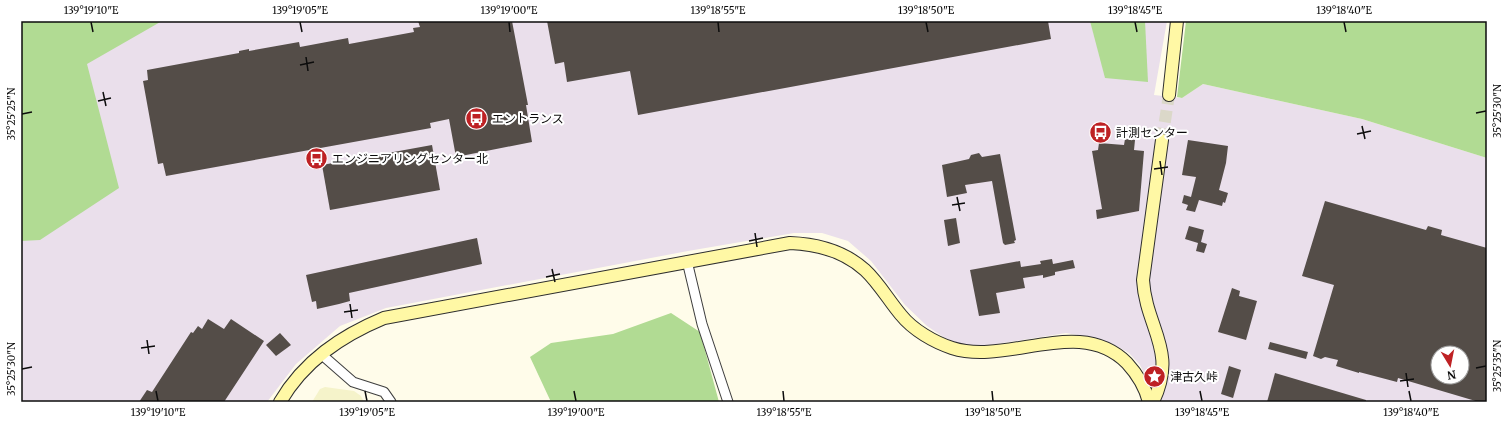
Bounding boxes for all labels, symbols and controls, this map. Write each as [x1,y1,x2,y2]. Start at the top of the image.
text: 139°19'10"E [64,4,119,17]
text: 139°19'05"E [272,4,328,17]
text: 139°19'00"E [481,4,538,17]
text: 139°18'55"E [691,4,746,17]
text: 139°18'50"E [898,4,955,17]
text: 139°18'45"E [1108,4,1163,17]
text: 139°18'40"E [1316,4,1372,17]
text: 35°25'30"N [1491,84,1504,138]
text: 35°25'25"N [5,87,18,140]
bus stop icon: エントランス [464,106,490,132]
place label: エントランス [492,111,564,126]
bus stop icon: 計測センター [1088,120,1114,146]
place label: 計測センター [1116,125,1188,140]
bus stop icon: エンジニアリングセンター北 [304,146,330,172]
place label: エンジニアリングセンター北 [332,151,488,166]
text: 35°25'35"N [1491,339,1504,392]
text: 35°25'30"N [5,342,18,396]
north arrow [1430,345,1470,385]
place icon: 津古久峠 [1141,364,1167,390]
text: N [1446,367,1457,383]
place label: 津古久峠 [1170,369,1218,384]
text: 139°19'10"E [131,406,186,419]
text: 139°19'05"E [339,406,395,419]
text: 139°19'00"E [548,406,605,419]
text: 139°18'55"E [757,406,812,419]
text: 139°18'50"E [965,406,1022,419]
text: 139°18'45"E [1175,406,1230,419]
text: 139°18'40"E [1383,406,1439,419]

